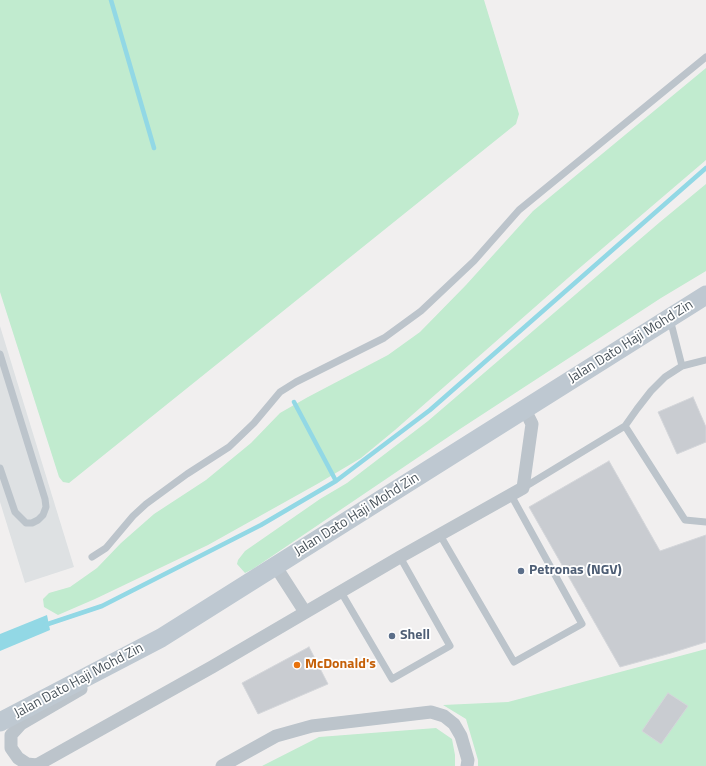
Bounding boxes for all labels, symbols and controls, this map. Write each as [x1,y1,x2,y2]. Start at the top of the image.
street label: Jalan Dato Haji Mohd Zin [565,297,697,387]
street label: Jalan Dato Haji Mohd Zin [291,470,423,560]
place label: Petronas (NGV) [529,563,622,579]
marker: Petronas (NGV) [516,566,526,576]
place label: Shell [400,628,430,644]
marker: Shell [387,631,397,641]
street label: Jalan Dato Haji Mohd Zin [11,640,147,722]
place label: McDonald's [305,657,376,673]
marker: McDonald's [292,660,302,670]

